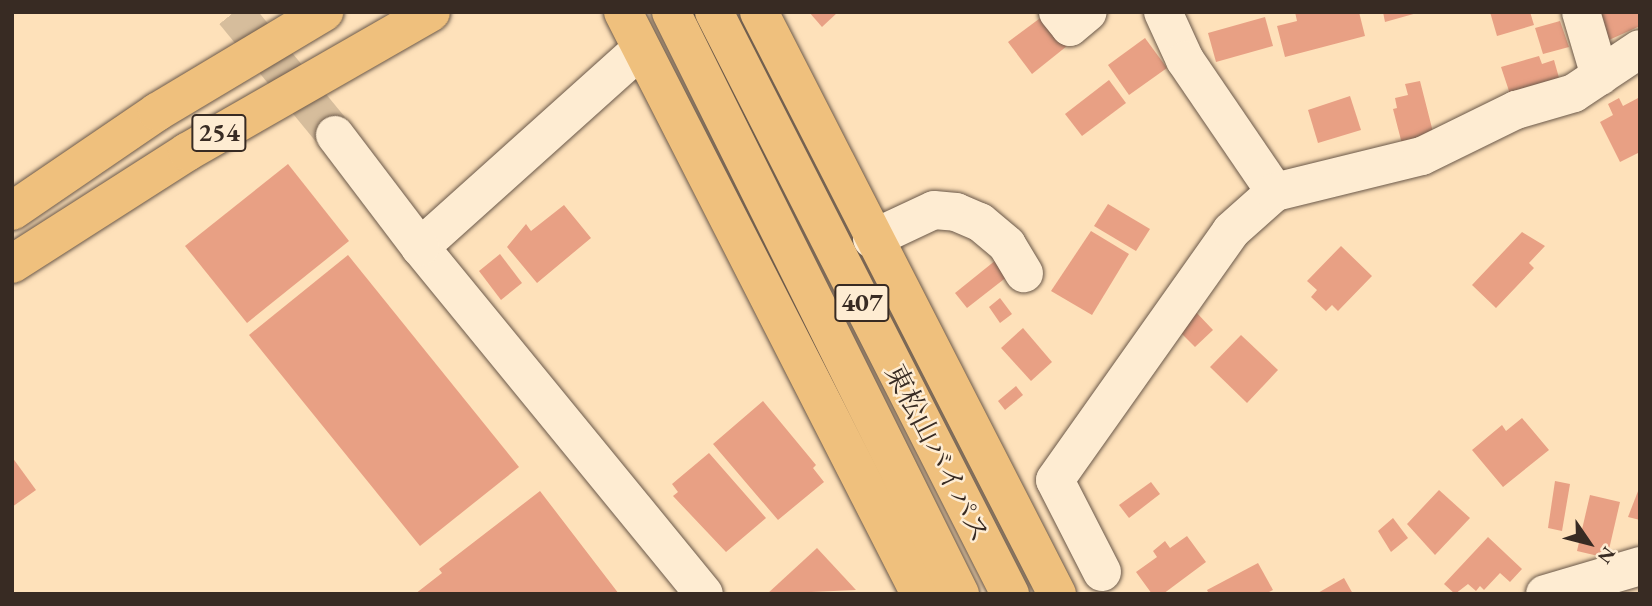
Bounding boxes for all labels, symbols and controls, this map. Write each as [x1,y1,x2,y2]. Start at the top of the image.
road number: 254 [191,110,247,156]
road number: 407 [834,280,890,326]
street label: 東松山バイパス [879,358,997,548]
north arrow [1554,508,1624,578]
text: N [1592,542,1621,569]

